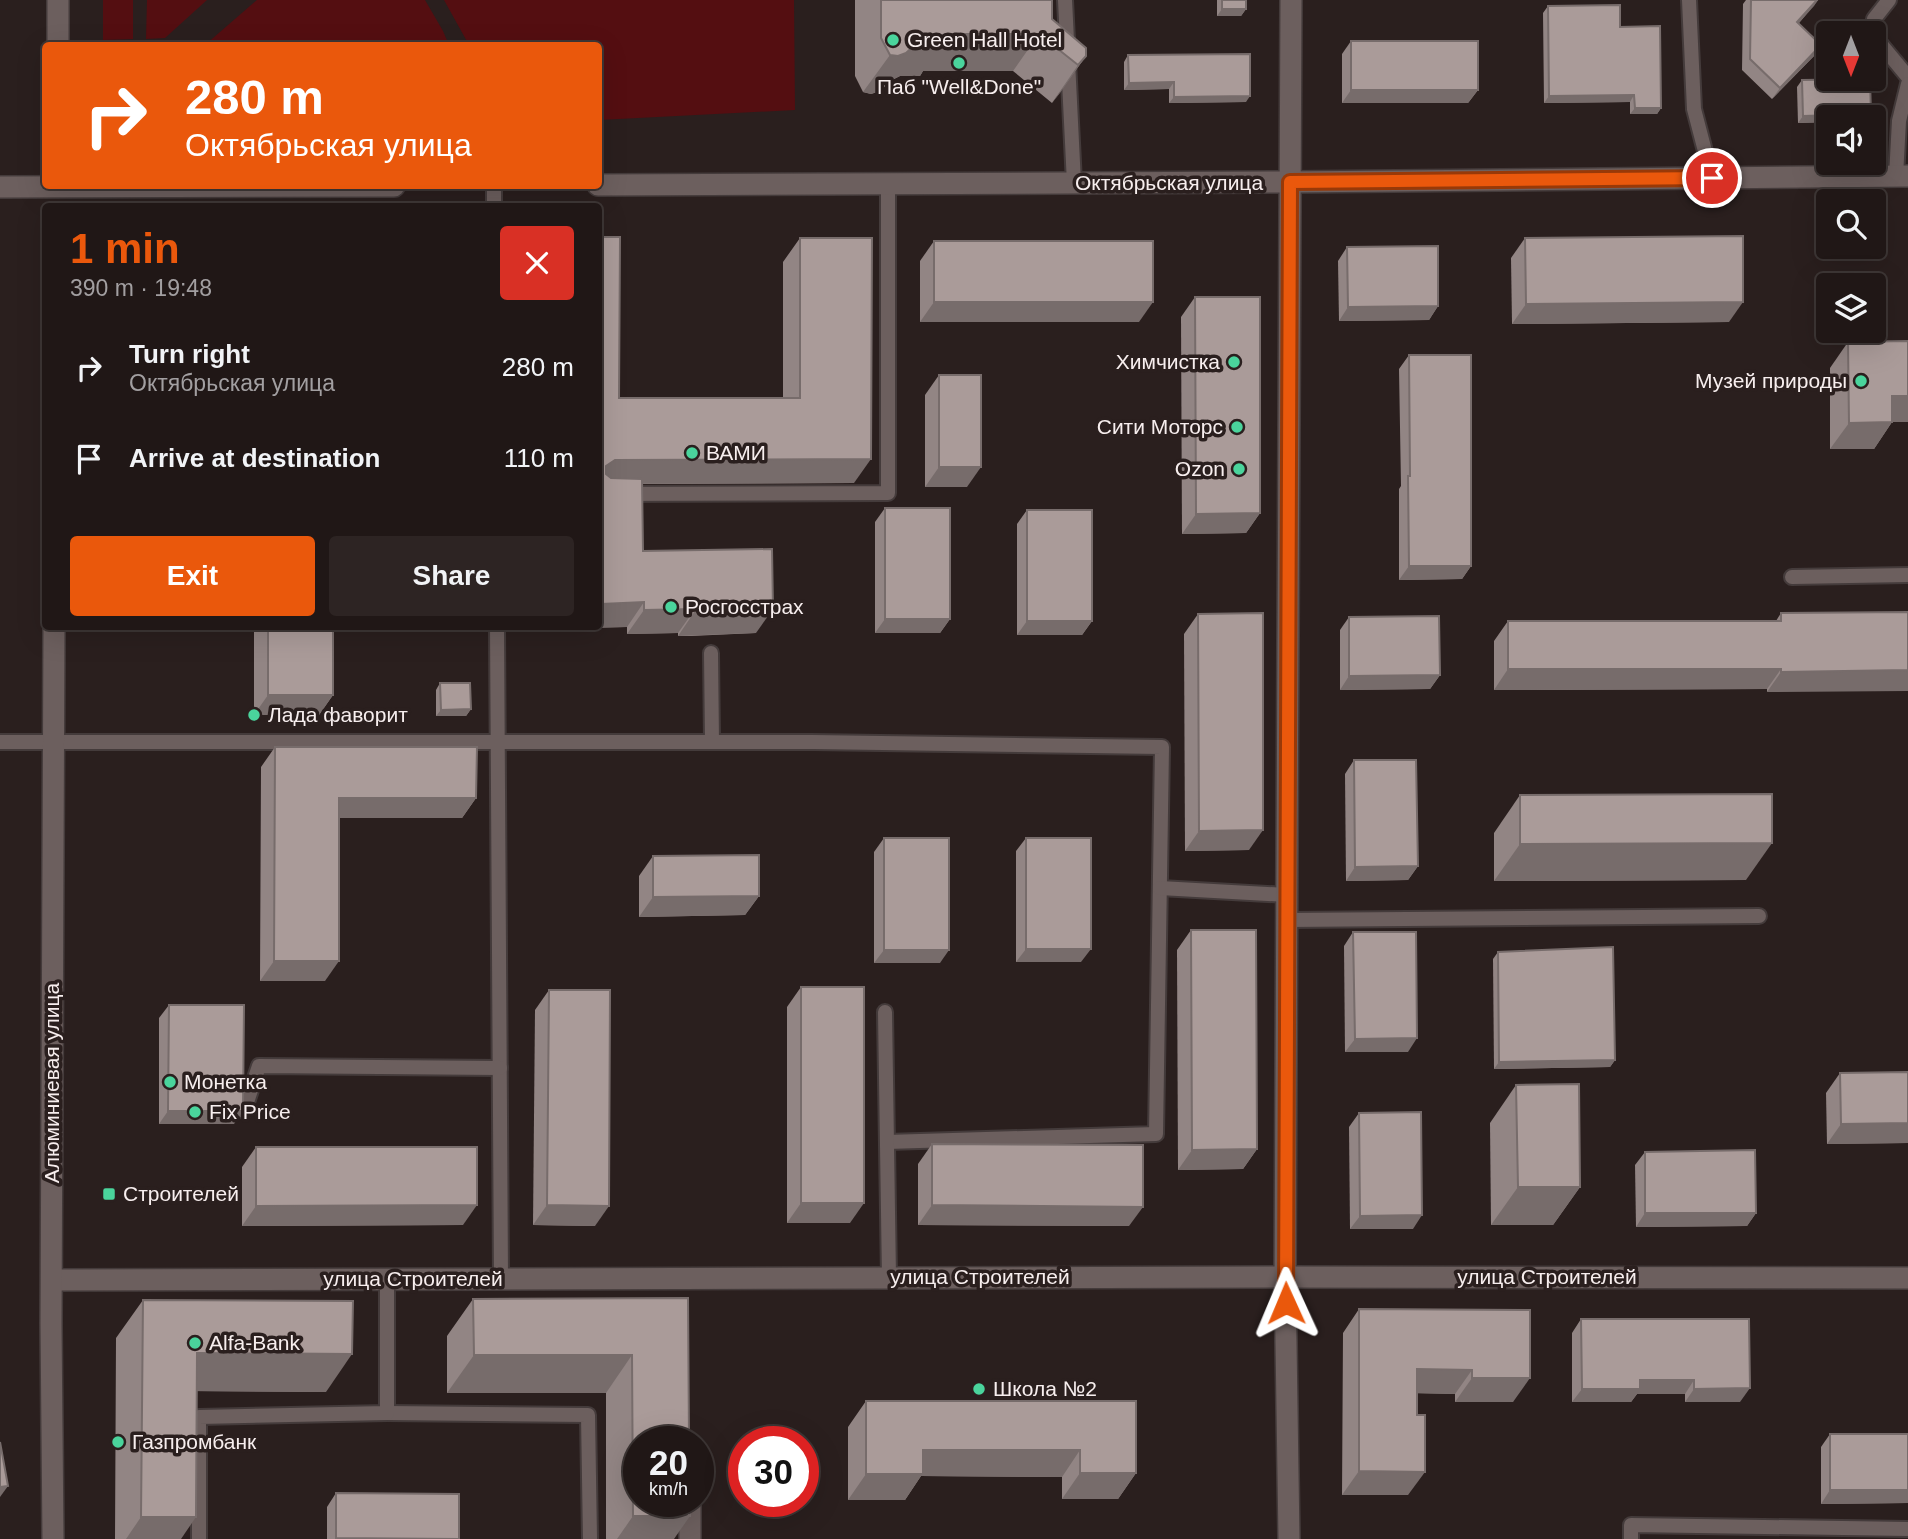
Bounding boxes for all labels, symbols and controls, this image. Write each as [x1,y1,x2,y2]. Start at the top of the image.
north arrow [1816,21,1886,91]
map controls [1816,21,1886,343]
place label: Green Hall Hotel [907,28,1062,51]
marker: Green Hall Hotel [885,32,901,48]
marker: Паб "Well&Done" [951,55,967,71]
icon: right [70,70,161,161]
text: 280 m [185,70,324,124]
place label: Паб "Well&Done" [877,75,1041,98]
button: sound [1816,105,1886,175]
text: Октябрьская улица [185,127,472,163]
pin [1682,148,1742,208]
icon: arrive [1693,159,1731,197]
street label: Октябрьская улица [1075,171,1263,194]
button: search [1816,189,1886,259]
text: 1 min [70,225,180,272]
button: close [500,226,574,300]
button: layers [1816,273,1886,343]
text: 390 m · 19:48 [70,275,212,301]
text: Turn right [129,339,250,369]
icon: right [70,349,108,387]
place label: Химчистка [1116,350,1220,373]
text: 280 m [502,352,574,382]
marker: Химчистка [1226,354,1242,370]
place label: Музей природы [1695,369,1847,392]
text: Октябрьская улица [129,370,335,396]
marker: Музей природы [1853,373,1869,389]
place label: Сити Моторс [1097,415,1223,438]
marker: Сити Моторс [1229,419,1245,435]
icon: arrive [70,440,108,478]
place label: ВАМИ [706,441,766,464]
text: Arrive at destination [129,443,380,473]
text: 110 m [504,443,574,473]
marker: ВАМИ [684,445,700,461]
place label: Ozon [1175,457,1225,480]
marker: Ozon [1231,461,1247,477]
button: Exit [70,536,315,616]
button: Share [329,536,574,616]
place label: Росгосстрах [685,595,804,618]
marker: Росгосстрах [663,599,679,615]
place label: Лада фаворит [268,703,408,726]
marker: Лада фаворит [246,707,262,723]
street label: Алюминиевая улица [40,982,63,1183]
place label: Монетка [184,1070,267,1093]
marker: Монетка [162,1074,178,1090]
place label: Fix Price [209,1100,291,1123]
marker: Fix Price [187,1104,203,1120]
place label: Строителей [123,1182,239,1205]
marker: Строителей [101,1186,117,1202]
street label: улица Строителей [890,1265,1070,1288]
street label: улица Строителей [1457,1265,1637,1288]
position arrow [1249,1266,1323,1340]
street label: улица Строителей [323,1267,503,1290]
place label: Alfa-Bank [209,1331,301,1354]
marker: Alfa-Bank [187,1335,203,1351]
place label: Школа №2 [993,1377,1097,1400]
marker: Школа №2 [971,1381,987,1397]
speed limit sign: 30 [728,1426,819,1517]
place label: Газпромбанк [132,1430,257,1453]
marker: Газпромбанк [110,1434,126,1450]
text: 20 [649,1443,688,1482]
text: km/h [649,1479,688,1499]

